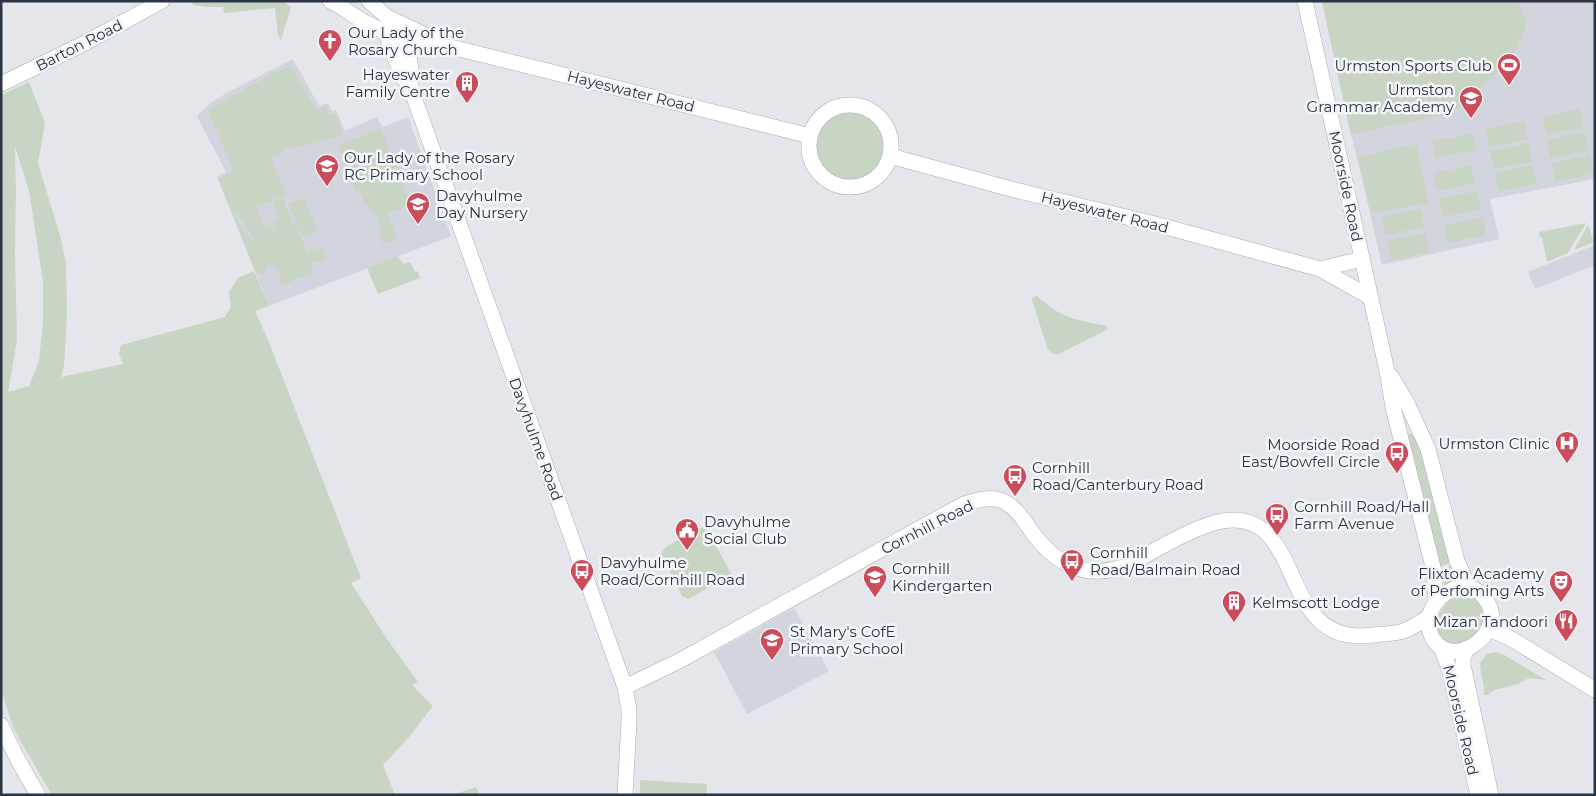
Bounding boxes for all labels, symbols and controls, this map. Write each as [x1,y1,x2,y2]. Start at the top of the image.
street label: Barton Road [32,15,126,75]
place label: Our Lady of the Rosary Church [348,23,464,59]
church icon: Our Lady of the Rosary Church [317,28,343,62]
sports icon: Urmston Sports Club [1496,52,1522,86]
place label: Urmston Sports Club [1334,56,1492,75]
place label: Hayeswater Family Centre [346,65,450,101]
street label: Hayeswater Road [565,66,697,116]
building icon: Hayeswater Family Centre [454,70,480,104]
place label: Urmston Grammar Academy [1307,80,1455,116]
school or university icon: Urmston Grammar Academy [1458,85,1484,119]
street label: Moorside Road [1325,129,1367,243]
place label: Our Lady of the Rosary RC Primary School [344,148,515,184]
school or university icon: Our Lady of the Rosary RC Primary School [314,153,340,187]
place label: Davyhulme Day Nursery [436,186,529,222]
street label: Hayeswater Road [1039,187,1171,237]
school or university icon: Davyhulme Day Nursery [405,191,431,225]
street label: Davyhulme Road [505,375,567,503]
hospital icon: Urmston Clinic [1554,430,1580,464]
place label: Urmston Clinic [1438,434,1550,453]
place label: Moorside Road East/Bowfell Circle [1241,435,1380,471]
bus stop icon: Moorside Road East/Bowfell Circle [1384,440,1410,474]
place label: Cornhill Road/Canterbury Road [1032,458,1204,494]
bus stop icon: Cornhill Road/Canterbury Road [1002,463,1028,497]
street label: Cornhill Road [878,496,976,558]
place label: Cornhill Road/Hall Farm Avenue [1294,497,1429,533]
bus stop icon: Cornhill Road/Hall Farm Avenue [1264,502,1290,536]
place label: Davyhulme Social Club [704,512,791,548]
public building icon: Davyhulme Social Club [674,517,700,551]
place label: Cornhill Road/Balmain Road [1090,543,1241,579]
bus stop icon: Cornhill Road/Balmain Road [1059,548,1085,582]
place label: Davyhulme Road/Cornhill Road [600,553,745,589]
bus stop icon: Davyhulme Road/Cornhill Road [569,558,595,592]
place label: Cornhill Kindergarten [892,559,992,595]
school or university icon: Cornhill Kindergarten [862,564,888,598]
place label: Flixton Academy of Perfoming Arts [1411,564,1545,600]
theatre icon: Flixton Academy of Perfoming Arts [1548,569,1574,603]
building icon: Kelmscott Lodge [1221,589,1247,623]
place label: Kelmscott Lodge [1252,593,1380,612]
restaurant icon: Mizan Tandoori [1553,608,1579,642]
place label: Mizan Tandoori [1433,612,1548,631]
place label: St Mary's CofE Primary School [790,622,904,658]
school or university icon: St Mary's CofE Primary School [759,627,785,661]
street label: Moorside Road [1439,663,1483,777]

